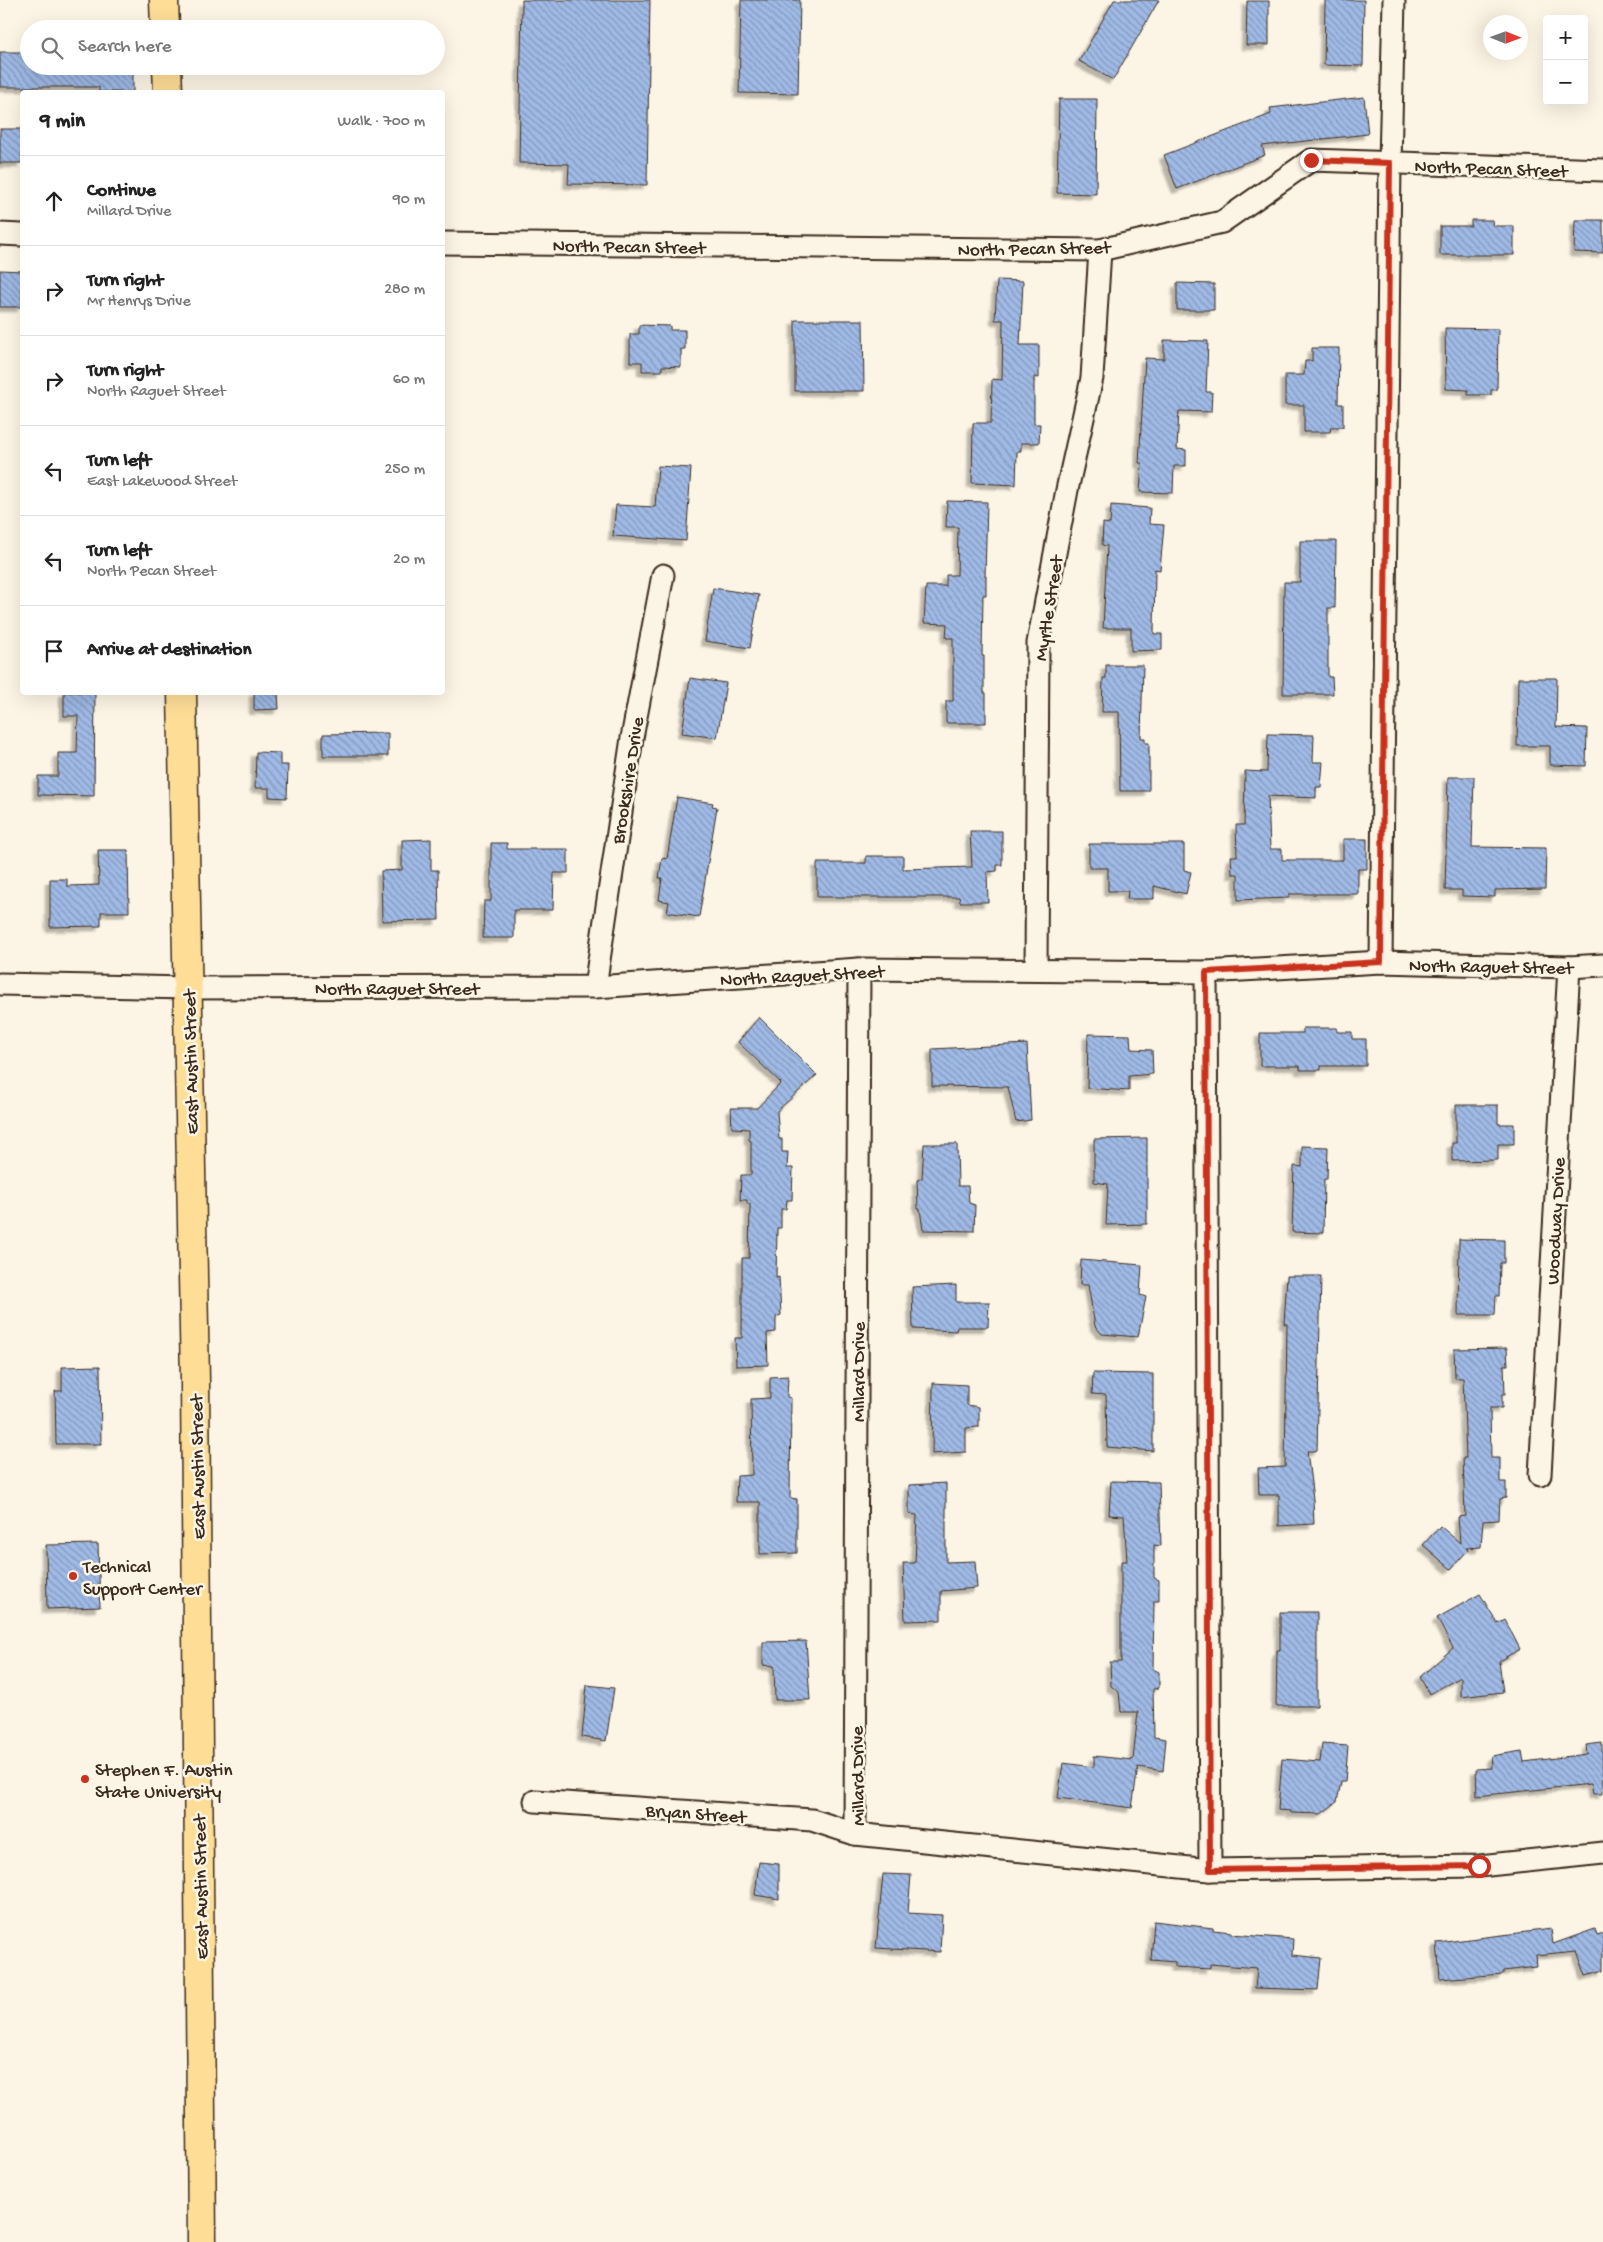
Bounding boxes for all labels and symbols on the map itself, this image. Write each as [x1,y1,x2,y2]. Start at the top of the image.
north arrow [1483,15,1528,60]
route end [1300,149,1323,172]
street label: North Pecan Street [1414,156,1570,185]
street label: North Pecan Street [552,236,708,261]
street label: North Pecan Street [957,238,1113,263]
street label: Myrtle Street [1031,552,1070,663]
street label: Brookshire Drive [608,715,651,847]
street label: North Raguet Street [1409,956,1576,981]
street label: North Raguet Street [719,962,887,993]
street label: North Raguet Street [315,979,481,1002]
street label: East Austin Street [180,987,205,1135]
street label: Woodway Drive [1543,1157,1572,1285]
street label: Millard Drive [849,1322,872,1422]
street label: East Austin Street [187,1392,212,1540]
place label: Technical Support Center [82,1557,204,1602]
marker: Technical Support Center [67,1570,79,1582]
street label: Millard Drive [847,1726,872,1826]
place label: Stephen F. Austin State University [95,1760,232,1805]
marker: Stephen F. Austin State University [79,1773,91,1785]
street label: Bryan Street [644,1800,749,1831]
street label: East Austin Street [190,1812,215,1960]
route start [1468,1855,1491,1878]

